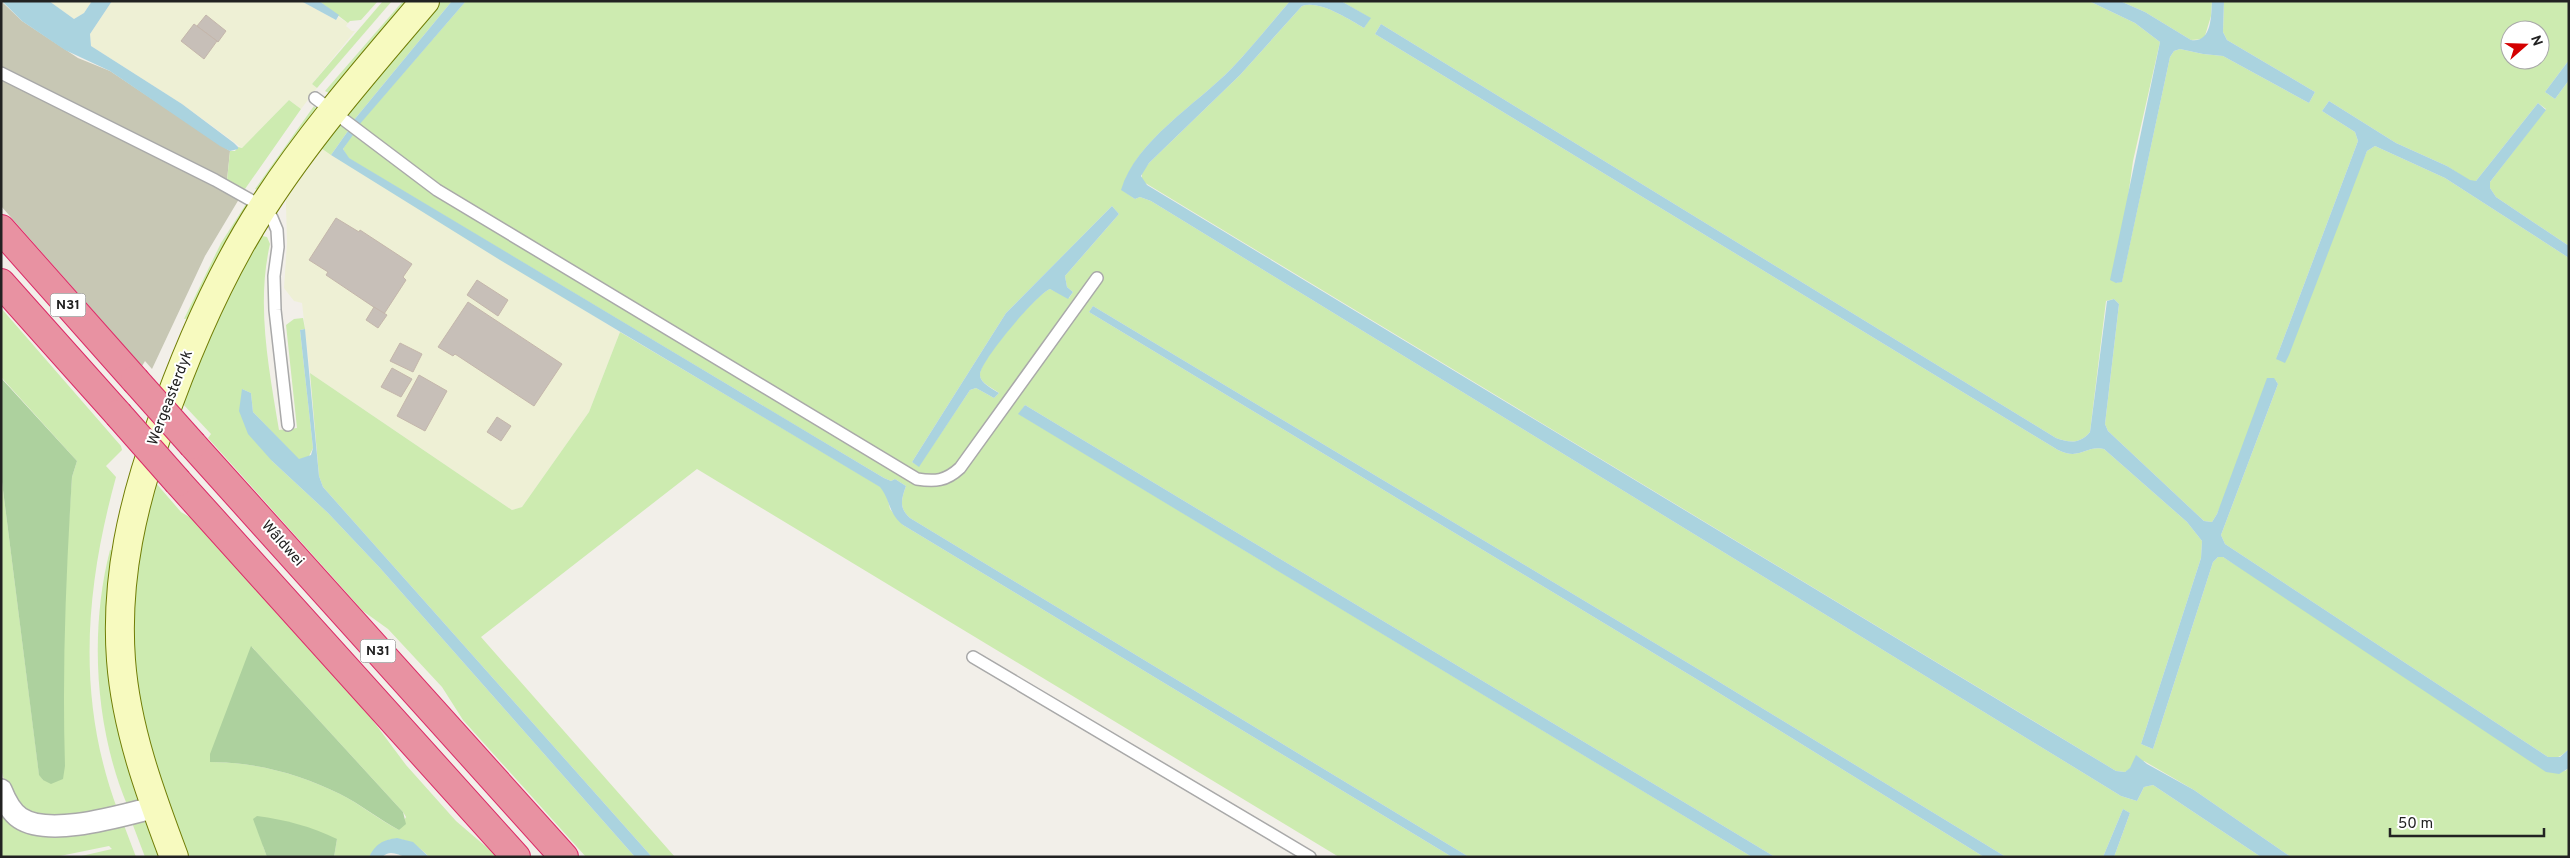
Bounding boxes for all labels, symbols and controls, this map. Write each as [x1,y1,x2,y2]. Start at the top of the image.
north arrow [2500,20,2550,70]
text: N [2526,33,2546,49]
road number: N31 [50,294,86,316]
street label: Wergeasterdyk [144,348,198,448]
street label: Wâldwei [257,517,307,571]
road number: N31 [360,640,396,662]
scale bar [2390,806,2544,838]
text: 50 m [2398,815,2433,834]

